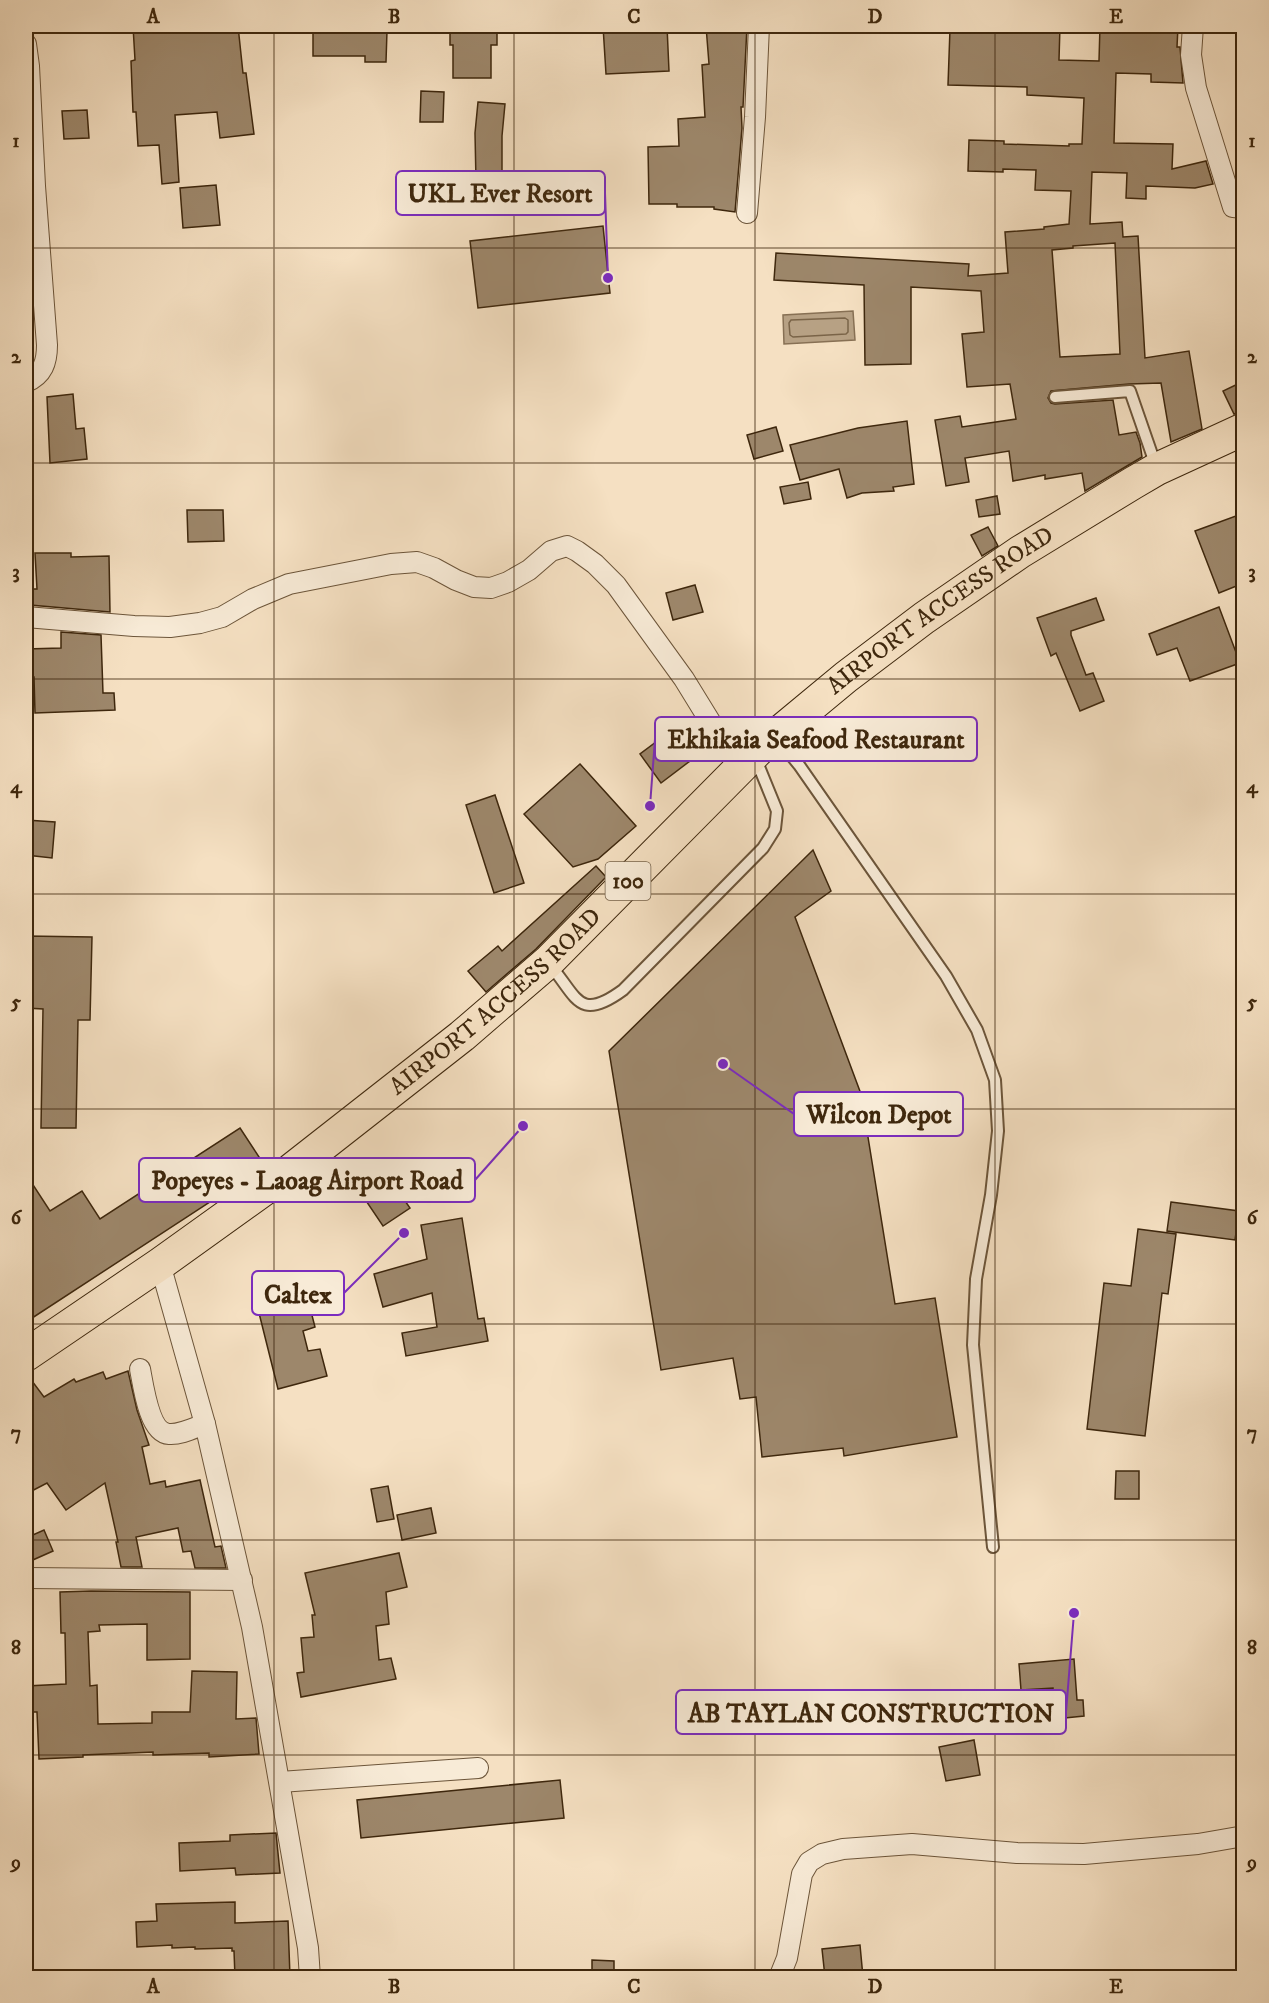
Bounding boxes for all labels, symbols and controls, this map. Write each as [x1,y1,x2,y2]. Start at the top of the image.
text: A [146,5,161,30]
text: B [388,5,400,30]
text: C [627,5,641,30]
text: D [868,5,883,30]
text: E [1109,5,1123,30]
text: 1 [12,129,20,154]
text: 1 [1248,129,1256,154]
callout: UKL Ever Resort [396,171,605,215]
text: UKL Ever Resort [407,178,593,211]
text: 2 [11,345,22,370]
text: 2 [1247,345,1258,370]
street label: AIRPORT ACCESS ROAD [821,520,1059,702]
text: 3 [12,560,20,585]
text: 3 [1248,560,1256,585]
callout: Ekhikaia Seafood Restaurant [655,717,977,761]
text: Ekhikaia Seafood Restaurant [667,724,965,757]
text: 4 [10,775,23,800]
text: 4 [1246,775,1259,800]
road number: 100 [606,862,650,900]
street label: AIRPORT ACCESS ROAD [383,902,608,1102]
text: 5 [10,990,21,1015]
text: 5 [1246,990,1257,1015]
callout: Wilcon Depot [794,1092,963,1136]
text: Wilcon Depot [805,1099,952,1132]
callout: Popeyes - Laoag Airport Road [139,1158,475,1202]
text: Popeyes - Laoag Airport Road [151,1165,464,1198]
text: 6 [11,1206,23,1231]
text: 6 [1247,1206,1259,1231]
callout: Caltex [252,1271,344,1315]
text: Caltex [264,1279,332,1312]
text: 7 [11,1421,21,1446]
text: 7 [1247,1421,1257,1446]
text: 8 [11,1636,21,1661]
text: 8 [1247,1636,1257,1661]
callout: AB TAYLAN CONSTRUCTION [676,1690,1066,1734]
text: AB TAYLAN CONSTRUCTION [687,1698,1054,1731]
text: 9 [9,1851,21,1876]
text: 9 [1245,1851,1257,1876]
text: A [146,1975,161,2000]
text: B [388,1975,400,2000]
text: C [627,1975,641,2000]
text: D [868,1975,883,2000]
text: E [1109,1975,1123,2000]

